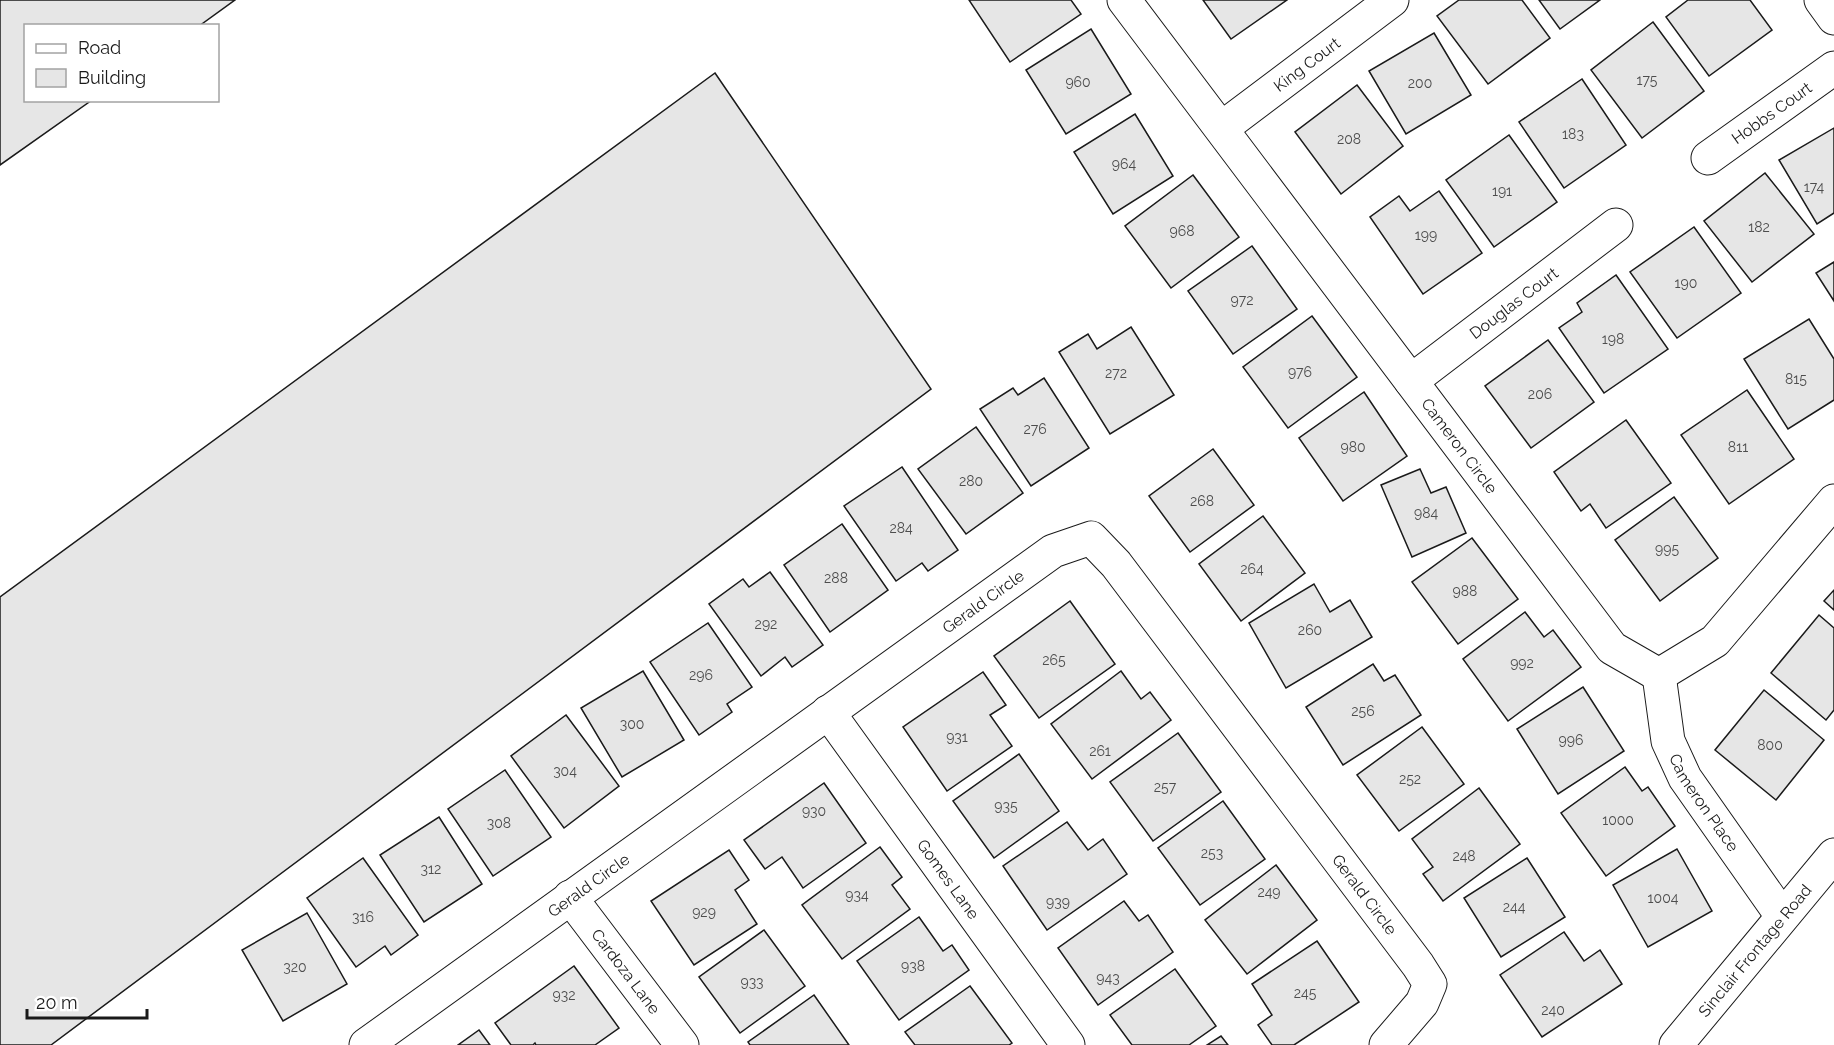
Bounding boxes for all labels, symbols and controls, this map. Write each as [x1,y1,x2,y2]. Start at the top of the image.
legend [24,24,219,102]
street label: King Court [1270,33,1344,95]
text: Road [78,37,121,58]
text: Building [78,67,146,88]
house number: 175 [1637,72,1658,88]
house number: 960 [1065,74,1091,90]
house number: 200 [1408,75,1432,91]
street label: Hobbs Court [1728,77,1816,148]
house number: 183 [1562,126,1584,142]
house number: 208 [1337,131,1361,147]
house number: 964 [1112,156,1136,172]
house number: 174 [1804,179,1825,195]
house number: 191 [1492,183,1512,199]
house number: 182 [1748,219,1770,235]
house number: 968 [1170,223,1194,239]
house number: 199 [1415,227,1437,243]
street label: Douglas Court [1466,263,1562,343]
house number: 190 [1675,275,1697,291]
house number: 972 [1231,292,1253,308]
house number: 198 [1602,331,1624,347]
house number: 976 [1288,364,1312,380]
house number: 272 [1105,365,1127,381]
house number: 815 [1785,371,1807,387]
house number: 206 [1528,386,1552,402]
street label: Cameron Circle [1418,394,1502,497]
house number: 276 [1023,421,1047,437]
house number: 980 [1340,439,1366,455]
house number: 811 [1728,439,1748,455]
house number: 280 [959,473,983,489]
house number: 268 [1190,493,1214,509]
house number: 984 [1414,505,1438,521]
house number: 284 [889,520,913,536]
house number: 995 [1655,541,1679,557]
house number: 264 [1240,561,1264,577]
street label: Gerald Circle [939,566,1028,637]
house number: 288 [824,570,848,586]
house number: 988 [1453,583,1477,599]
house number: 292 [755,616,777,632]
house number: 260 [1298,622,1322,638]
house number: 265 [1042,652,1066,668]
house number: 992 [1510,655,1534,671]
house number: 296 [689,667,713,683]
house number: 256 [1351,703,1375,719]
house number: 300 [620,716,644,732]
house number: 931 [946,729,968,745]
house number: 996 [1559,732,1583,748]
house number: 800 [1757,737,1783,753]
house number: 261 [1089,743,1111,759]
street label: Cameron Place [1666,750,1743,855]
house number: 304 [553,763,577,779]
house number: 252 [1399,771,1421,787]
house number: 257 [1154,779,1177,795]
house number: 935 [994,798,1018,814]
house number: 930 [802,803,826,819]
house number: 1000 [1602,812,1634,828]
house number: 308 [487,815,511,831]
street label: Gomes Lane [913,836,984,923]
house number: 253 [1201,845,1223,861]
house number: 248 [1452,848,1476,864]
street label: Gerald Circle [544,849,633,921]
street label: Gerald Circle [1328,850,1401,938]
house number: 312 [421,861,441,877]
street label: Sinclair Frontage Road [1694,880,1815,1020]
house number: 249 [1257,884,1281,900]
house number: 934 [845,887,869,903]
house number: 1004 [1648,890,1679,906]
house number: 939 [1046,894,1070,910]
house number: 244 [1503,899,1526,915]
house number: 929 [692,904,716,920]
house number: 316 [352,909,374,925]
street label: Cardoza Lane [588,925,664,1018]
house number: 938 [901,958,925,974]
house number: 320 [283,959,307,975]
house number: 943 [1096,970,1120,986]
house number: 933 [740,974,764,990]
scale bar [27,982,147,1020]
house number: 245 [1294,985,1317,1001]
house number: 932 [553,987,575,1003]
text: 20 m [36,992,78,1013]
house number: 240 [1541,1002,1565,1018]

